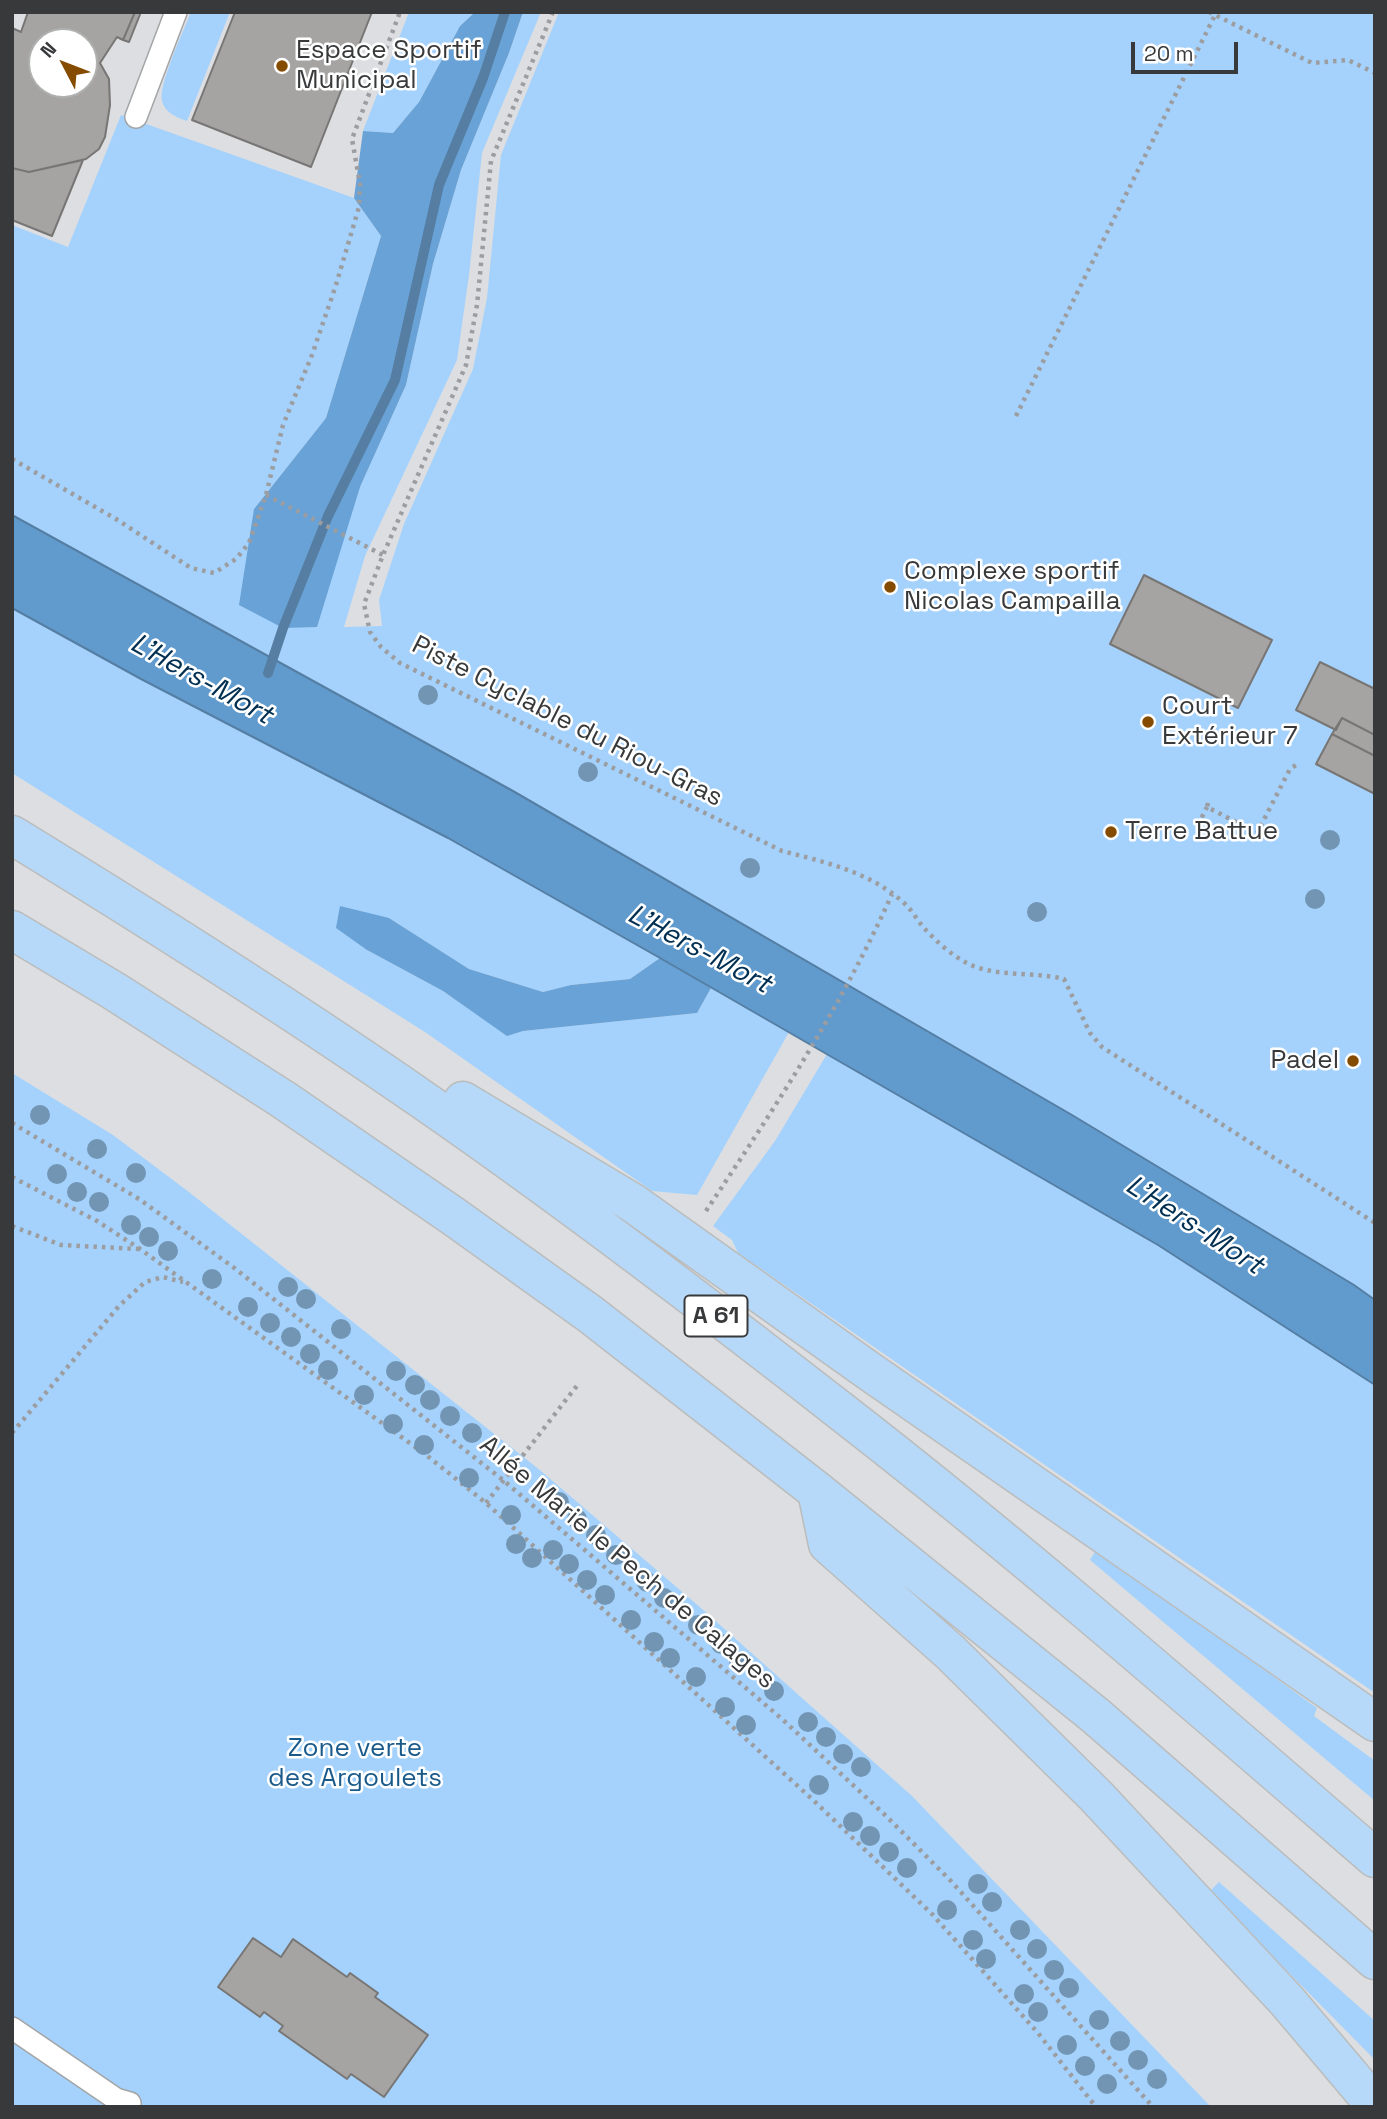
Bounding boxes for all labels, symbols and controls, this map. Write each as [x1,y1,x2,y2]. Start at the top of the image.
north arrow [28,28,98,98]
scale bar [1135,28,1242,72]
place label: Espace Sportif Municipal [296,35,482,96]
text: N [35,37,62,63]
text: 20 m [1144,40,1194,67]
marker: Espace Sportif Municipal [274,58,290,74]
place label: Complexe sportif Nicolas Campailla [904,556,1121,618]
marker: Complexe sportif Nicolas Campailla [882,579,898,595]
water label: L'Hers-Mort [124,627,278,733]
street label: Piste Cyclable du Riou-Gras [406,630,728,814]
place label: Court Extérieur 7 [1162,691,1298,752]
marker: Court Extérieur 7 [1140,714,1156,730]
place label: Terre Battue [1125,816,1278,848]
marker: Terre Battue [1103,824,1119,840]
water label: L'Hers-Mort [622,898,776,1002]
place label: Padel [1271,1045,1339,1077]
marker: Padel [1345,1053,1361,1069]
water label: L'Hers-Mort [1119,1169,1269,1283]
road number: A 61 [684,1296,748,1336]
street label: Allée Marie le Pech de Calages [473,1430,781,1696]
park label: Zone verte des Argoulets [268,1733,442,1795]

